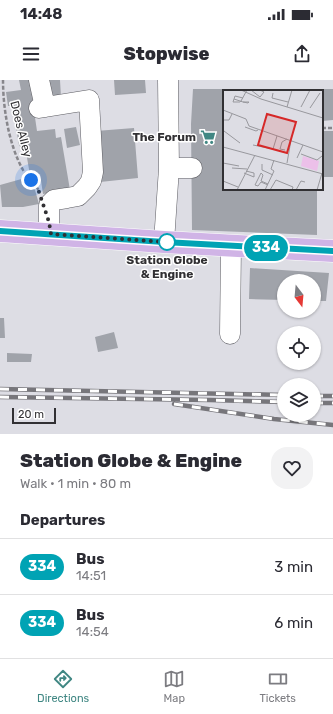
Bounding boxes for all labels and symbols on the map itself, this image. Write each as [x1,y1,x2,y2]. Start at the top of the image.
inset map [223,90,323,190]
street label: Does Alley [7,99,35,159]
supermarket icon: The Forum [199,128,217,146]
place label: The Forum [132,130,196,144]
your location [21,170,41,190]
marker: Station Globe & Engine [158,233,176,251]
line badge: 334 [243,235,289,261]
place label: Station Globe & Engine [126,253,208,281]
north arrow [277,274,321,318]
scale bar [12,406,56,425]

